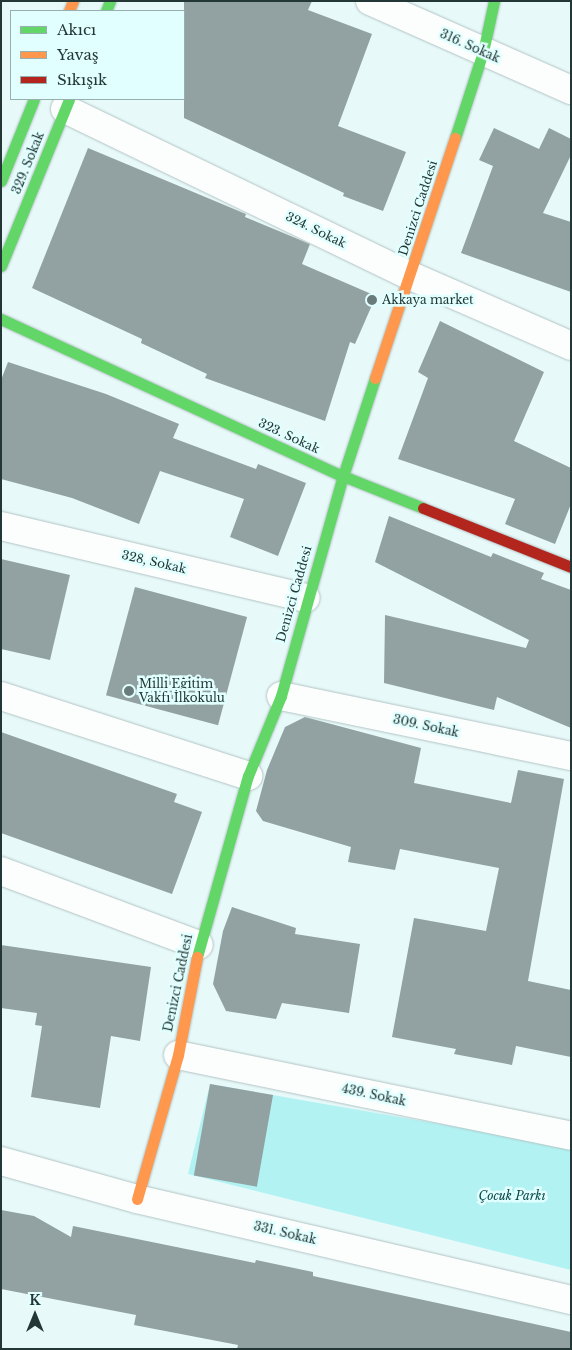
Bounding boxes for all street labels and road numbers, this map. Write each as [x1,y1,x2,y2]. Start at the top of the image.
street label: 316. Sokak [438,26,502,66]
street label: 329. Sokak [9,130,47,196]
street label: Denizci Caddesi [396,159,440,257]
street label: 324. Sokak [283,209,349,251]
street label: 323. Sokak [256,416,322,456]
street label: Denizci Caddesi [273,544,315,644]
street label: 328, Sokak [120,548,188,576]
street label: 309. Sokak [392,712,460,740]
street label: Denizci Caddesi [161,933,195,1033]
street label: 439. Sokak [340,1081,408,1109]
street label: 331. Sokak [252,1219,318,1247]

